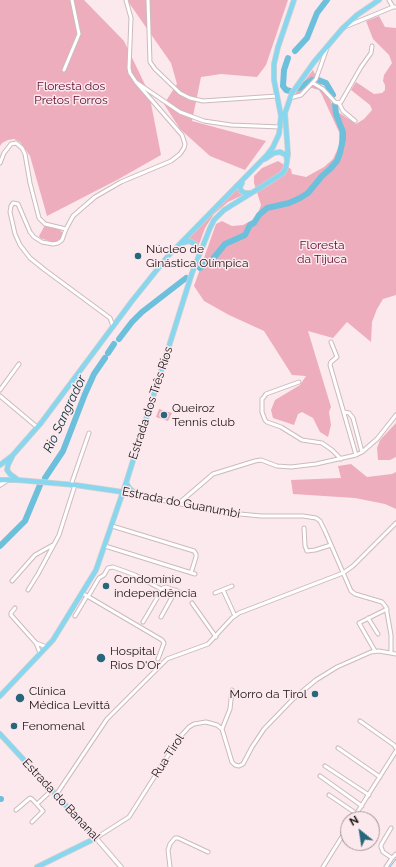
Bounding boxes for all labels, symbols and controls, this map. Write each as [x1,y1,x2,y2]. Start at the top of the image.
park label: Floresta dos Pretos Forros [34,79,108,107]
park label: Floresta da Tijuca [297,238,347,266]
place label: Núcleo de Ginástica Olímpica [146,242,248,270]
marker: Núcleo de Ginástica Olímpica [133,251,143,261]
street label: Estrada dos Três Rios [126,345,176,461]
water label: Rio Sangrador [40,373,90,455]
place label: Queiroz Tennis club [172,401,235,429]
marker: Queiroz Tennis club [159,410,169,420]
street label: Estrada do Guanumbi [121,484,241,522]
place label: Condomínio independência [114,572,197,600]
marker: Condomínio independência [101,581,111,591]
place label: Hospital Rios D'Or [110,644,161,672]
marker: Hospital Rios D'Or [95,652,107,664]
place label: Clínica Médica Levittá [29,684,110,712]
place label: Morro da Tirol [230,687,307,701]
marker: Morro da Tirol [310,689,320,699]
marker: Clínica Médica Levittá [14,692,26,704]
place label: Fenomenal [22,719,85,733]
marker: Fenomenal [9,721,19,731]
street label: Rua Tirol [149,732,187,780]
street label: Estrada do Bananal [19,756,103,844]
north arrow [340,811,380,851]
text: N [347,813,361,829]

